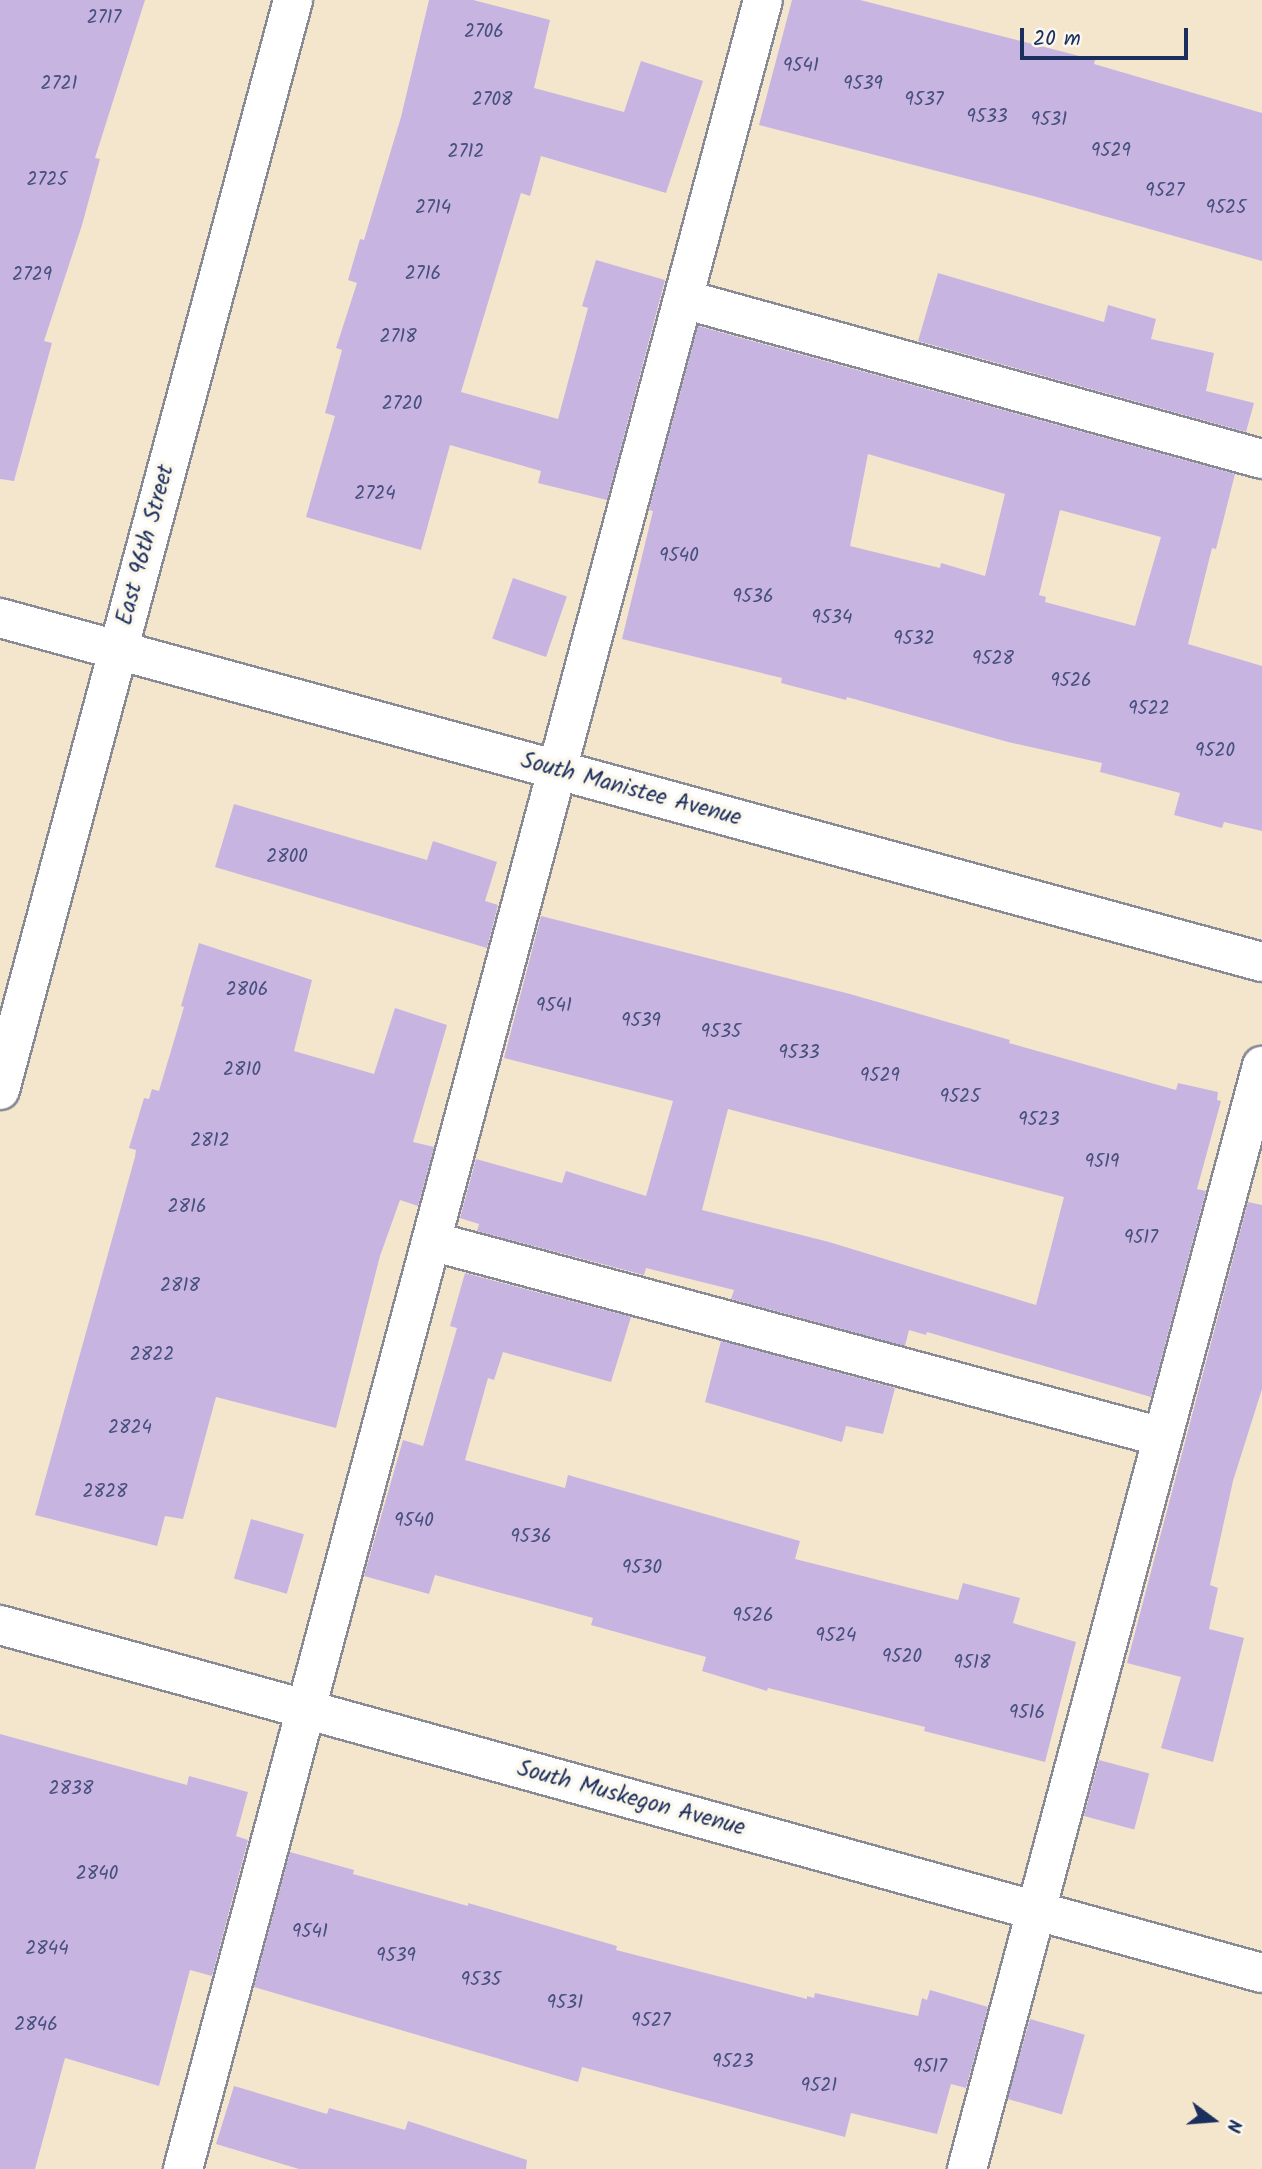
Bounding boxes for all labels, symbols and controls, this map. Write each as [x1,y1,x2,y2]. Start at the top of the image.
house number: 2717 [87,8,121,30]
scale bar [1024,14,1192,58]
house number: 2706 [464,22,504,44]
text: 20 m [1033,23,1081,56]
house number: 9541 [783,56,819,78]
house number: 2721 [41,74,77,96]
house number: 9539 [843,74,883,96]
house number: 2708 [472,90,512,112]
house number: 9537 [904,90,944,112]
house number: 9533 [966,107,1008,129]
house number: 9531 [1031,110,1067,132]
house number: 9529 [1091,141,1131,163]
house number: 2712 [448,142,484,164]
house number: 2725 [26,170,68,192]
house number: 9527 [1145,181,1185,203]
house number: 2714 [415,198,451,220]
house number: 9525 [1206,198,1246,220]
house number: 2716 [405,264,441,286]
house number: 2729 [12,265,52,287]
house number: 2718 [379,327,417,349]
house number: 2720 [382,394,422,416]
street label: East 96th Street [111,462,181,628]
house number: 2724 [354,484,396,506]
house number: 9540 [659,546,699,568]
house number: 9536 [733,587,773,609]
house number: 9534 [812,608,852,630]
house number: 9532 [893,629,935,651]
house number: 9528 [972,649,1014,671]
house number: 9526 [1050,671,1092,693]
house number: 9522 [1128,699,1170,721]
house number: 9520 [1195,741,1235,763]
street label: South Manistee Avenue [518,747,744,833]
house number: 2800 [266,847,308,869]
house number: 2806 [226,980,268,1002]
house number: 9541 [536,996,572,1018]
house number: 9539 [621,1011,661,1033]
house number: 9535 [701,1022,741,1044]
house number: 9533 [778,1043,820,1065]
house number: 2810 [223,1060,261,1082]
house number: 9529 [860,1066,900,1088]
house number: 9525 [940,1087,980,1109]
house number: 9523 [1018,1110,1060,1132]
house number: 2812 [190,1131,230,1153]
house number: 9519 [1085,1152,1119,1174]
house number: 2816 [167,1197,207,1219]
house number: 9517 [1124,1228,1158,1250]
house number: 2818 [160,1276,200,1298]
house number: 2822 [130,1345,174,1367]
house number: 2824 [108,1418,152,1440]
house number: 2828 [83,1482,127,1504]
house number: 9540 [394,1511,434,1533]
house number: 9536 [511,1527,551,1549]
house number: 9530 [622,1558,662,1580]
house number: 9526 [732,1606,774,1628]
house number: 9524 [816,1626,856,1648]
house number: 9520 [882,1647,922,1669]
house number: 9518 [954,1653,990,1675]
house number: 9516 [1009,1703,1045,1725]
street label: South Muskegon Avenue [514,1755,748,1843]
house number: 2838 [49,1779,93,1801]
house number: 2840 [76,1864,118,1886]
house number: 9541 [292,1922,328,1944]
house number: 2844 [25,1939,69,1961]
house number: 9539 [376,1946,416,1968]
house number: 9535 [461,1970,501,1992]
house number: 9531 [547,1993,583,2015]
house number: 9527 [631,2011,671,2033]
house number: 2846 [14,2015,58,2037]
house number: 9523 [712,2052,754,2074]
house number: 9517 [913,2057,947,2079]
house number: 9521 [801,2076,837,2098]
north arrow [1178,2085,1248,2155]
text: N [1217,2116,1249,2136]

